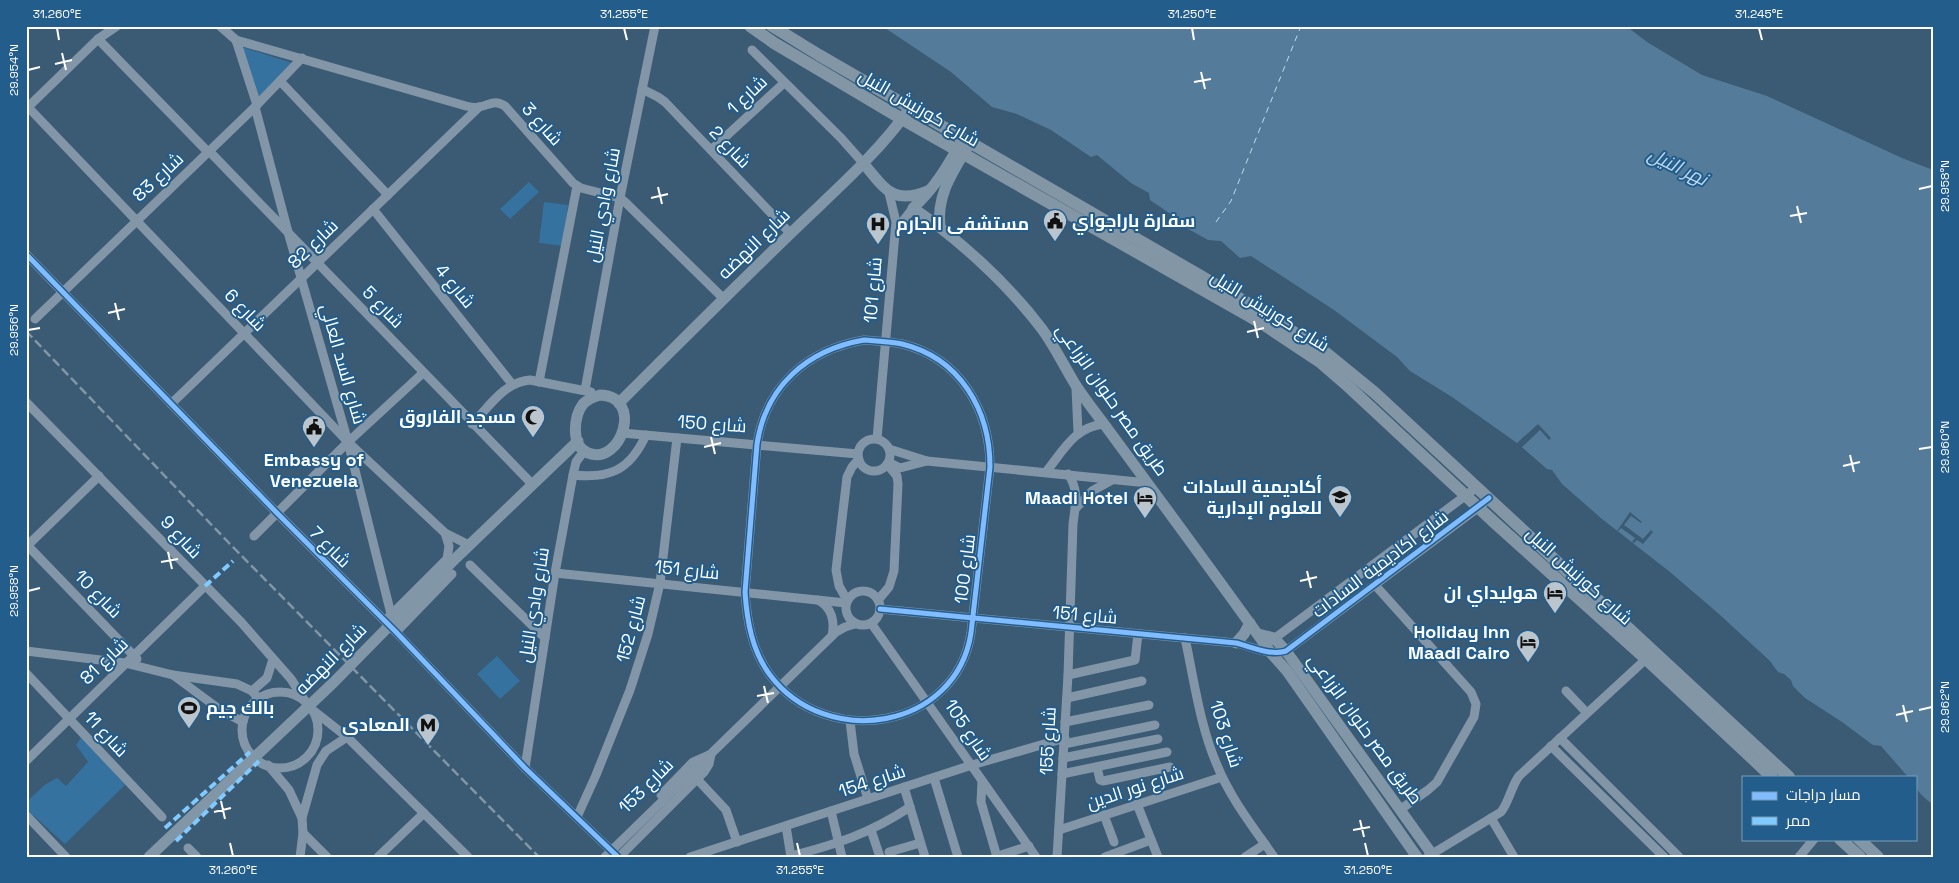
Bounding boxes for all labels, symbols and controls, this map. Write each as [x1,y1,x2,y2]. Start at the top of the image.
text: 31.260°E [33,6,82,22]
text: 31.255°E [600,6,648,22]
text: 31.250°E [1168,6,1217,22]
text: 31.245°E [1735,6,1783,22]
text: 29.954°N [6,44,22,96]
street label: شارع كورنيش النيل [854,64,984,152]
street label: شارع 1 [722,70,772,120]
street label: شارع 3 [516,97,568,151]
street label: شارع 2 [704,121,756,173]
water label: نهر النيل [1644,141,1713,192]
street label: شارع وادي النيل [580,145,628,265]
street label: شارع 83 [127,147,189,207]
text: 29.958°N [1937,160,1953,212]
street label: شارع النهضه [712,203,796,285]
public building icon: سفارة باراجواي [1042,208,1068,242]
place label: سفارة باراجواي [1072,209,1195,235]
hospital icon: مستشفى الجارم [865,211,891,245]
place label: مستشفى الجارم [896,212,1029,236]
street label: شارع 82 [283,214,343,274]
street label: شارع 101 [858,256,888,324]
street label: شارع 4 [430,259,480,313]
street label: شارع كورنيش النيل [1206,265,1334,357]
street label: شارع 5 [357,281,409,333]
street label: شارع 6 [219,283,271,337]
street label: شارع السد العالي [312,301,372,427]
text: 29.956°N [6,304,22,356]
street label: طريق مصر حلوان الزراعي [1049,319,1174,482]
mosque icon: مسجد الفاروق [520,404,546,438]
place label: مسجد الفاروق [399,405,516,428]
street label: شارع 150 [677,410,747,438]
public building icon: Embassy of Venezuela [301,414,327,448]
text: 29.960°N [1937,421,1953,473]
place label: Embassy of Venezuela [264,448,364,492]
place label: أكاديمية السادات للعلوم الإدارية [1183,474,1322,520]
school or university icon: أكاديمية السادات للعلوم الإدارية [1327,484,1353,518]
hotel icon: Maadi Hotel [1132,485,1158,519]
place label: Maadi Hotel [1025,486,1128,509]
street label: شارع اكاديمية السادات [1307,505,1453,623]
street label: شارع 9 [155,510,207,564]
street label: شارع 7 [304,521,356,573]
street label: شارع كورنيش النيل [1520,522,1638,630]
street label: شارع 100 [949,533,981,605]
street label: شارع وادي النيل [513,546,557,665]
street label: شارع 151 [653,555,721,585]
text: 29.958°N [6,565,22,617]
street label: شارع 10 [69,565,127,623]
hotel icon: هوليداي ان [1542,580,1568,614]
place label: هوليداي ان [1444,581,1538,607]
street label: شارع 152 [611,593,651,665]
street label: شارع 151 [1052,600,1118,630]
street label: شارع النهضه [290,618,372,700]
place label: Holiday Inn Maadi Cairo [1408,620,1510,664]
hotel icon: Holiday Inn Maadi Cairo [1515,629,1541,663]
street label: شارع 81 [75,632,133,690]
street label: طريق مصر حلوان الزراعي [1301,649,1428,810]
text: 29.962°N [1937,681,1953,733]
sports icon: بالك جيم [176,695,202,729]
street label: شارع 105 [939,695,997,765]
place label: بالك جيم [206,696,274,720]
street label: شارع 103 [1204,697,1248,771]
street label: شارع 11 [79,706,133,762]
street label: شارع 155 [1034,706,1062,776]
metro station icon: المعادى [415,712,441,746]
place label: المعادى [342,713,410,736]
street label: شارع 153 [613,753,679,819]
street label: شارع 154 [835,759,909,803]
street label: شارع نور الدين [1083,761,1187,815]
legend [1742,776,1916,840]
text: مسار دراجات [1786,785,1861,804]
text: ممر [1785,811,1810,830]
text: 31.260°E [209,862,258,878]
text: 31.255°E [776,862,824,878]
text: 31.250°E [1344,862,1393,878]

